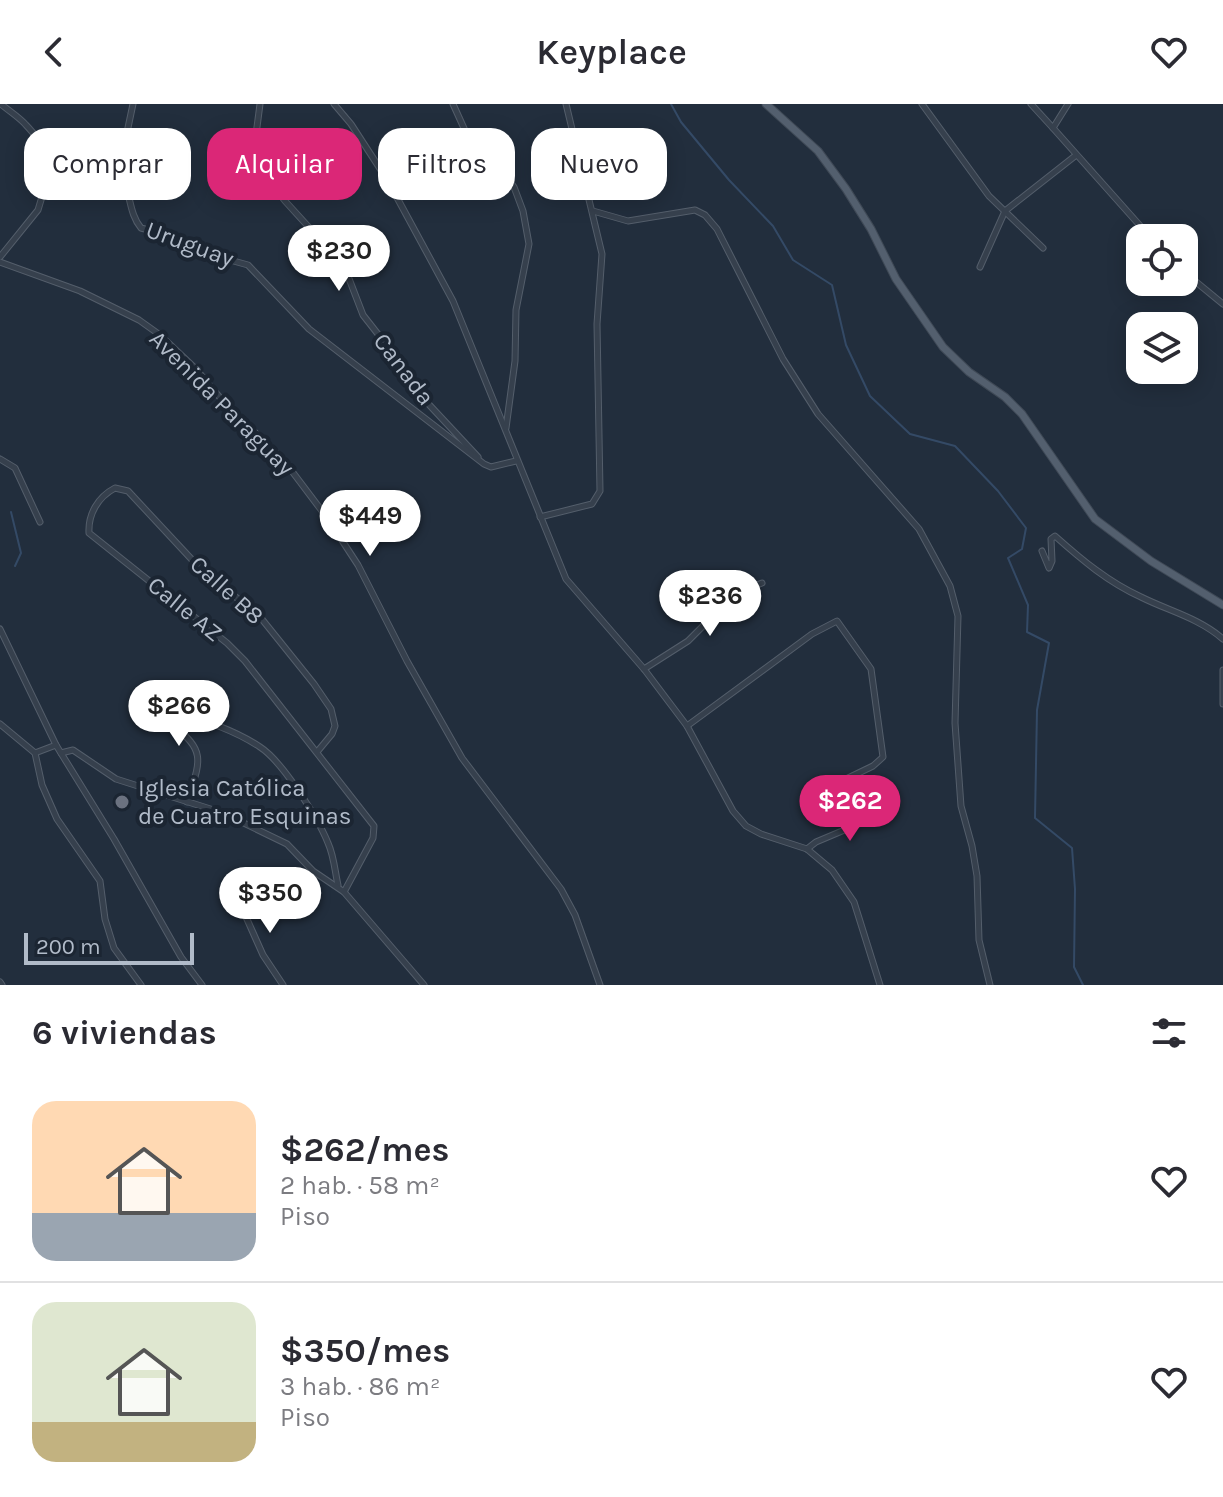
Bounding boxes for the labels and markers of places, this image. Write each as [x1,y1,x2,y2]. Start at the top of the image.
pin: $230 [292,225,386,293]
pin: $449 [323,490,417,558]
pin: $236 [663,570,757,638]
pin: $266 [132,680,226,748]
place label: Iglesia Católica de Cuatro Esquinas [138,774,351,830]
pin: $262 [803,775,897,843]
marker: Iglesia Católica de Cuatro Esquinas [113,793,131,811]
pin: $350 [223,867,317,935]

